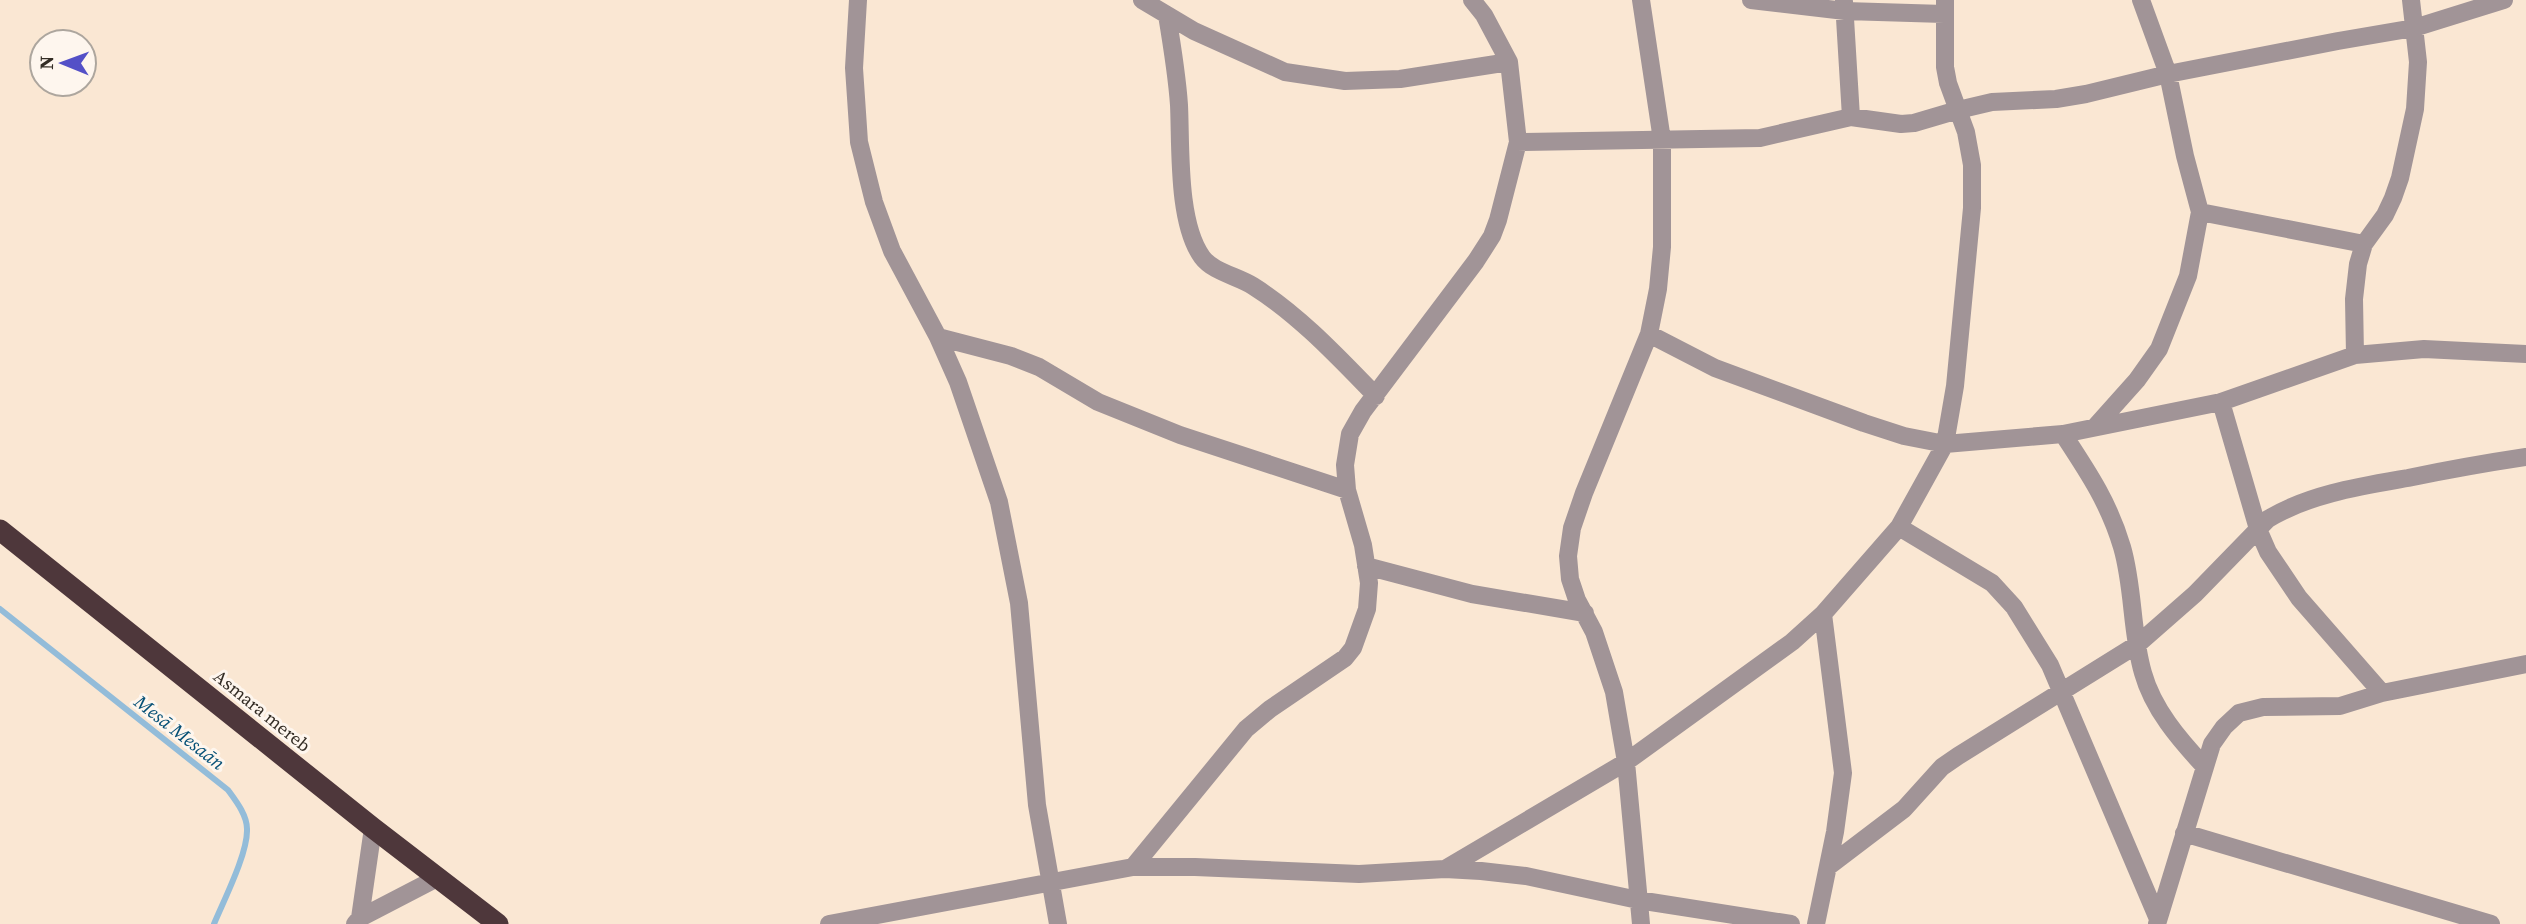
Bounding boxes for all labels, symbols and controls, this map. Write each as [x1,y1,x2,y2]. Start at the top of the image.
north arrow [28,28,98,98]
text: N [33,55,59,70]
street label: Asmara mereb [209,664,316,757]
water label: Mesā Mesaān [129,688,231,776]

